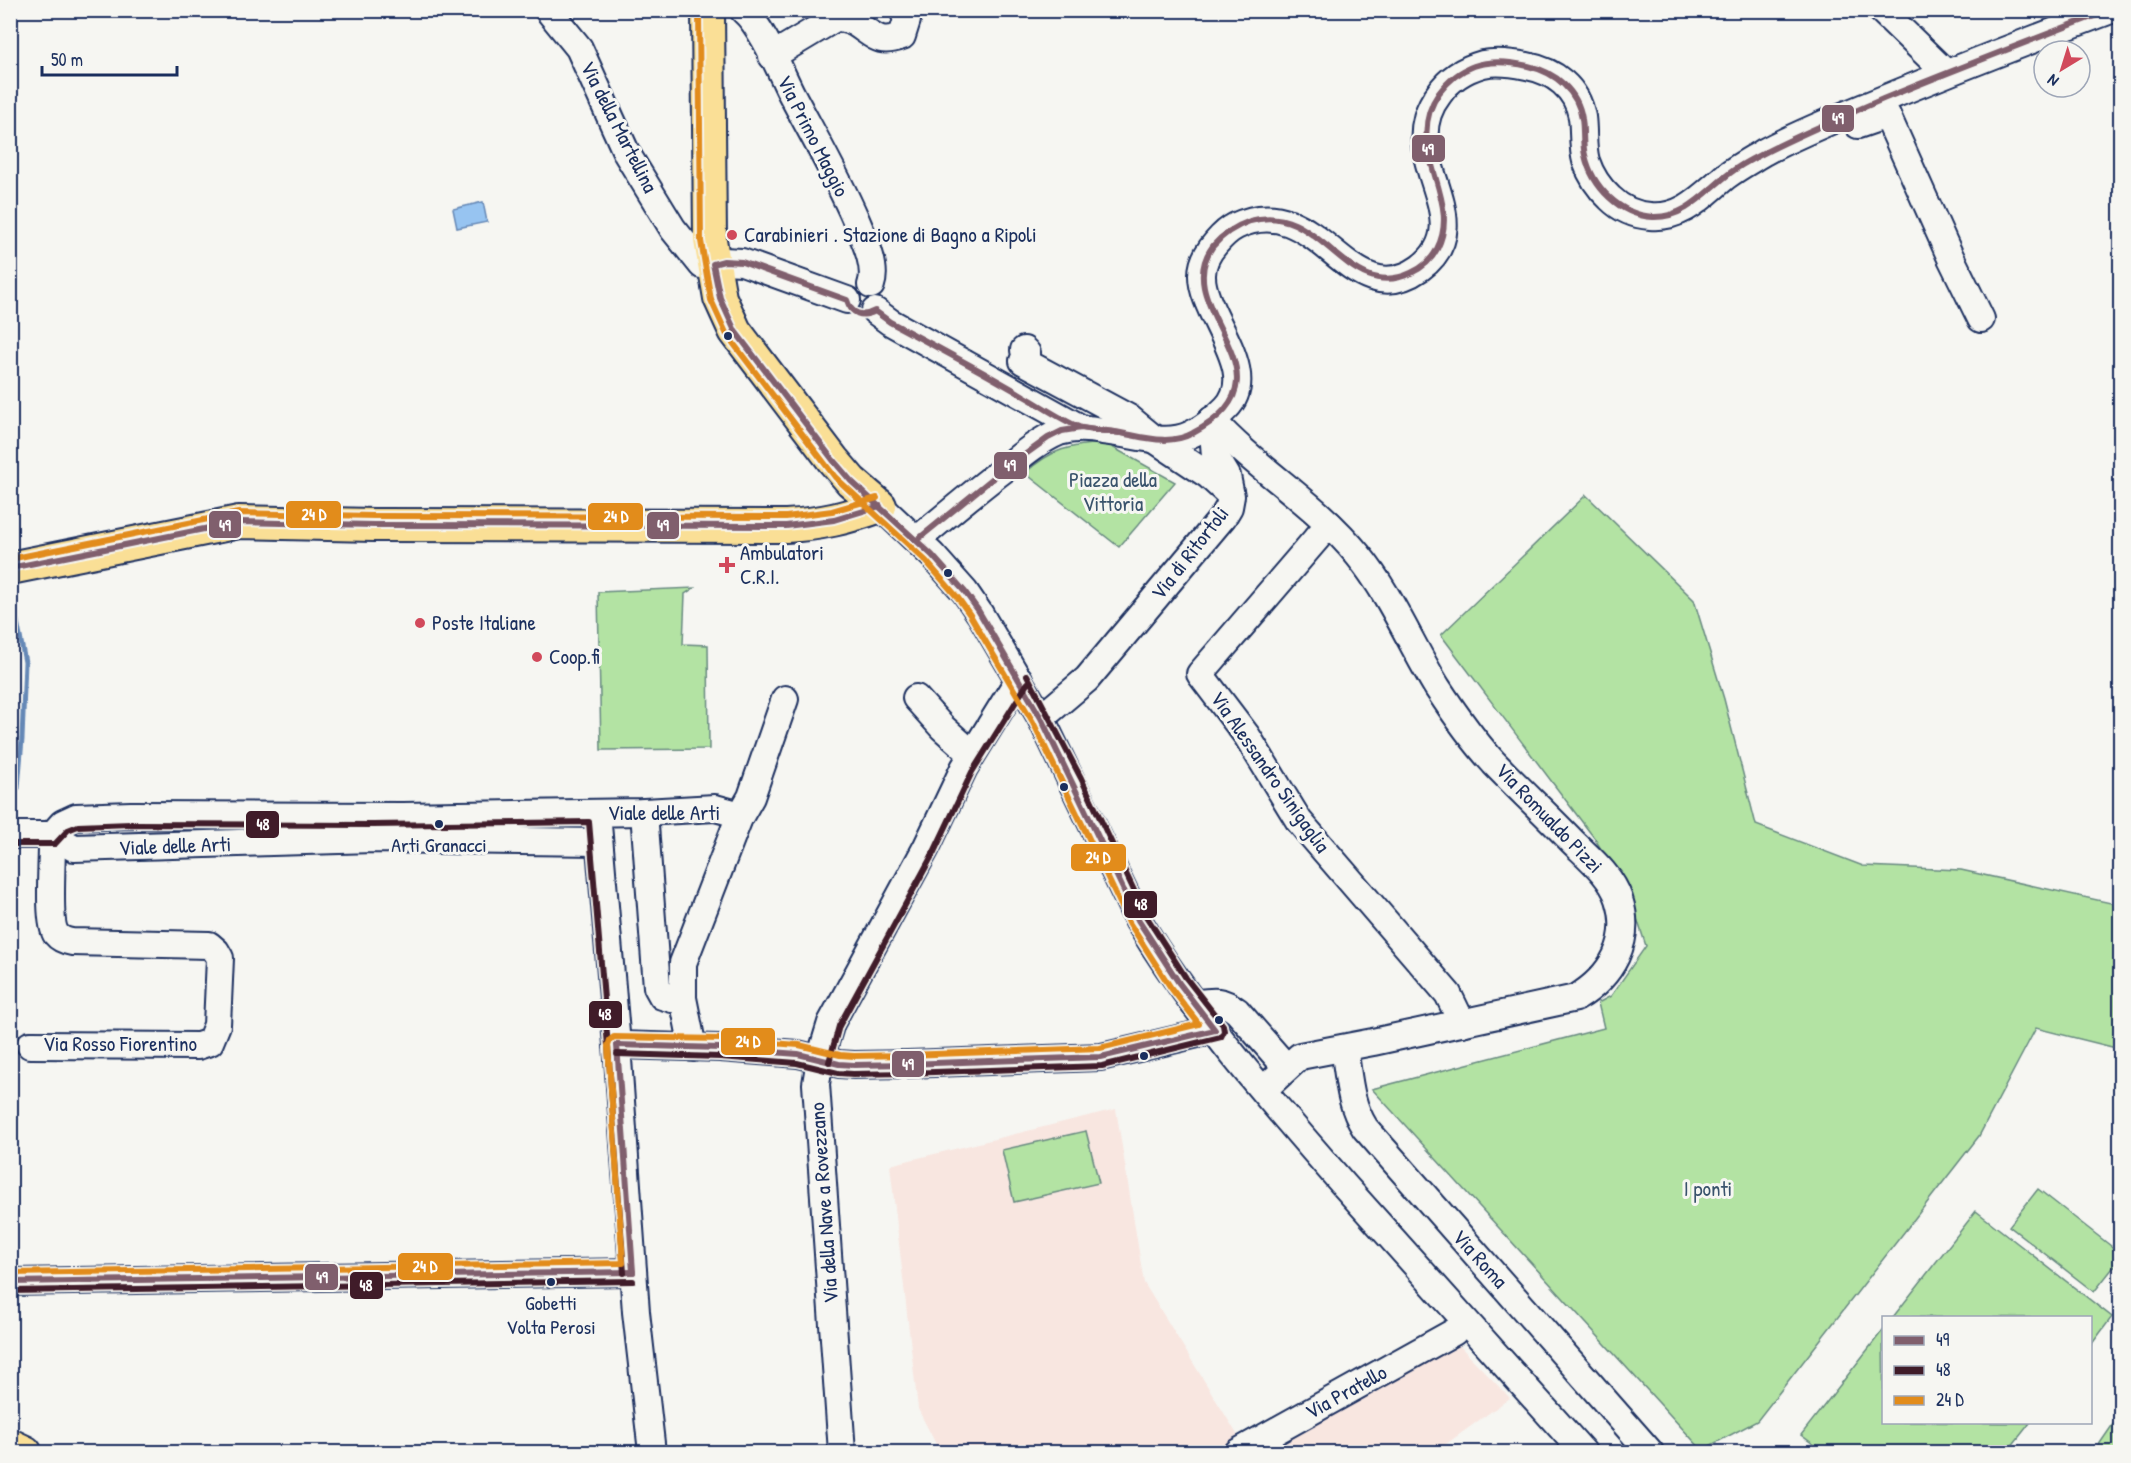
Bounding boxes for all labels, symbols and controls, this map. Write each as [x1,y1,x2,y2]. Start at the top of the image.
scale bar [42,39,177,77]
north arrow [2032,39,2092,99]
text: 50 m [51,47,83,72]
street label: Via della Martellina [574,56,665,198]
text: N [2042,69,2063,92]
street label: Via Primo Maggio [770,70,856,201]
line badge: 49 [1821,104,1855,133]
text: 49 [1832,107,1844,129]
line badge: 49 [1411,134,1446,163]
text: 49 [1422,138,1434,160]
place label: Carabinieri . Stazione di Bagno a Ripoli [744,220,1037,249]
marker: Carabinieri . Stazione di Bagno a Ripoli [725,228,739,242]
unlabelled marker [722,330,734,342]
line badge: 49 [993,451,1028,480]
text: 49 [1004,454,1016,476]
park label: Piazza della Vittoria [1069,465,1157,518]
line badge: 24 D [285,500,342,529]
street label: Via di Ritortoli [1144,500,1235,605]
line badge: 24 D [587,502,644,531]
text: 24 D [302,503,327,525]
text: 24 D [604,505,629,527]
line badge: 49 [208,510,242,539]
line badge: 49 [646,511,680,540]
text: 49 [219,514,231,536]
text: 49 [657,514,669,536]
place label: Ambulatori C.R.I. [740,538,824,591]
marker: Ambulatori C.R.I. [718,556,736,574]
unlabelled marker [942,567,954,579]
place label: Poste Italiane [432,608,536,637]
marker: Poste Italiane [413,616,427,630]
place label: Coop.fi [549,642,600,671]
marker: Coop.fi [530,650,544,664]
street label: Via Alessandro Sinigaglia [1204,685,1337,858]
street label: Via Romualdo Pizzi [1489,756,1609,879]
unlabelled marker [1058,781,1070,793]
street label: Viale delle Arti [608,798,720,827]
line badge: 48 [245,810,280,839]
text: 48 [257,813,270,835]
marker: Arti Granacci [433,818,445,830]
street label: Viale delle Arti [118,829,232,862]
place label: Arti Granacci [391,831,487,858]
line badge: 24 D [1070,843,1127,872]
text: 24 D [1086,846,1111,868]
line badge: 48 [1123,890,1158,919]
text: 48 [1135,893,1148,915]
line badge: 48 [588,1000,623,1029]
text: 48 [599,1003,612,1025]
unlabelled marker [1213,1014,1225,1026]
line badge: 24 D [720,1027,776,1056]
street label: Via Rosso Fiorentino [43,1029,197,1058]
text: 24 D [736,1030,761,1052]
line badge: 49 [891,1050,925,1078]
unlabelled marker [1138,1050,1150,1062]
text: 49 [902,1053,914,1075]
street label: Via della Nave a Rovezzano [802,1102,845,1304]
park label: I ponti [1684,1174,1732,1203]
street label: Via Roma [1446,1223,1515,1294]
line badge: 24 D [397,1252,454,1281]
text: 24 D [413,1255,438,1277]
line badge: 49 [304,1263,339,1291]
text: 49 [316,1266,328,1288]
line badge: 48 [349,1271,384,1300]
text: 48 [360,1274,373,1296]
marker: Gobetti Volta Perosi [545,1276,557,1288]
place label: Gobetti Volta Perosi [506,1289,596,1340]
legend [1882,1316,2092,1424]
text: 49 [1936,1327,1950,1352]
street label: Via Pratello [1300,1357,1392,1426]
text: 48 [1936,1357,1951,1382]
text: 24 D [1936,1387,1964,1412]

